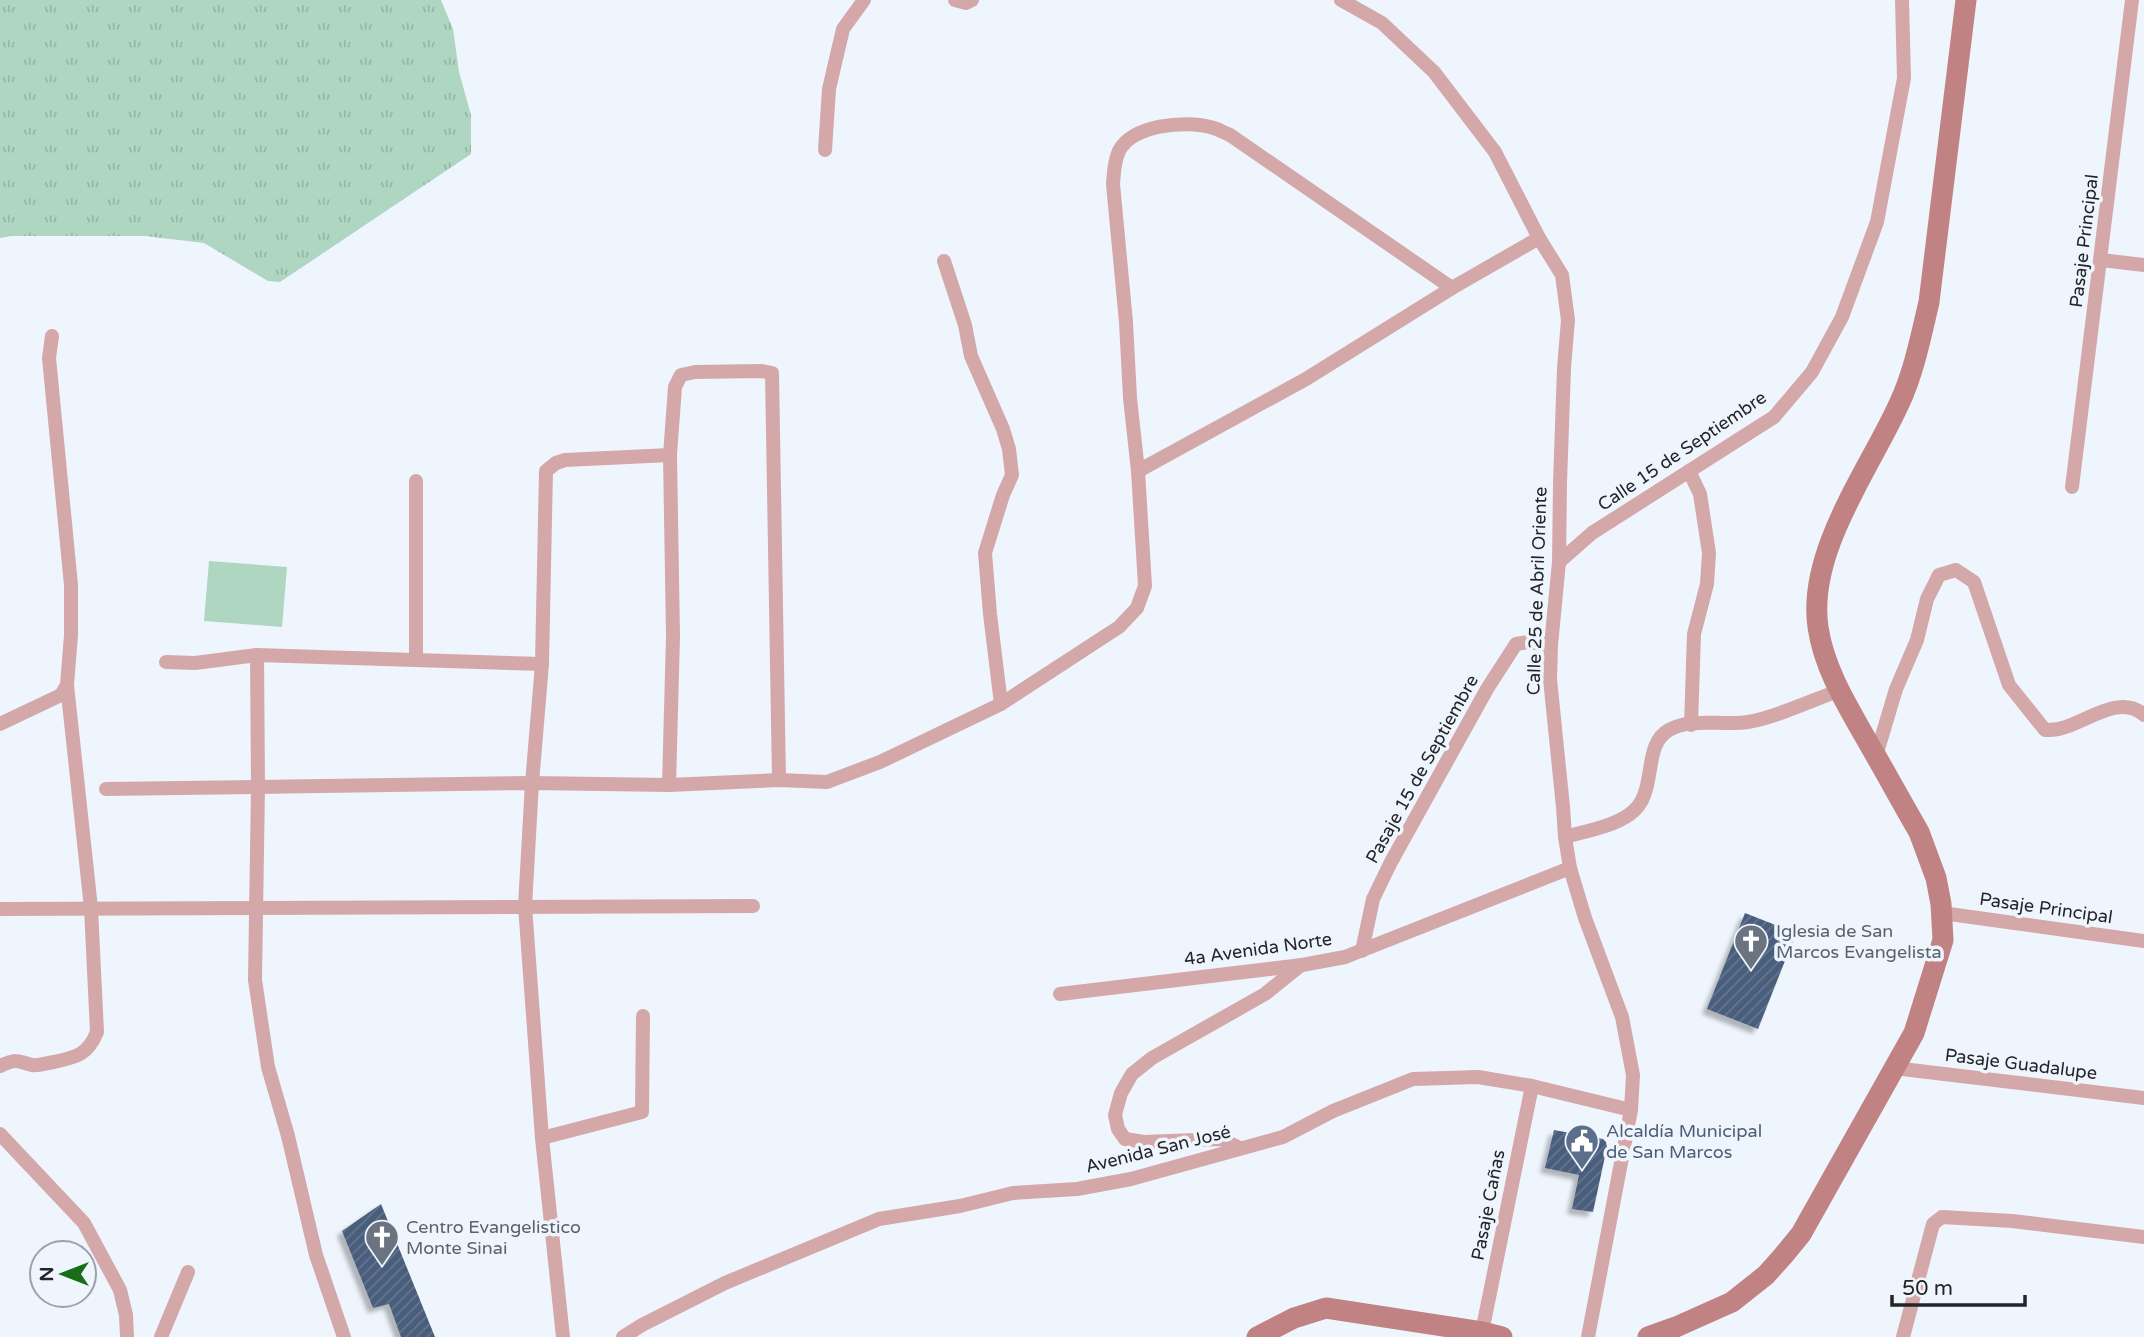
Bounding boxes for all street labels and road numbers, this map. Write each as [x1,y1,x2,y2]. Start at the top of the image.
street label: Pasaje Principal [2065,173,2103,309]
street label: Calle 15 de Septiembre [1593,386,1771,516]
street label: Calle 25 de Abril Oriente [1522,486,1552,696]
street label: Pasaje 15 de Septiembre [1361,671,1483,867]
street label: Pasaje Principal [1978,888,2114,928]
street label: 4a Avenida Norte [1183,928,1333,970]
street label: Pasaje Guadalupe [1944,1044,2098,1084]
street label: Avenida San José [1083,1120,1233,1178]
street label: Pasaje Cañas [1466,1148,1510,1262]

